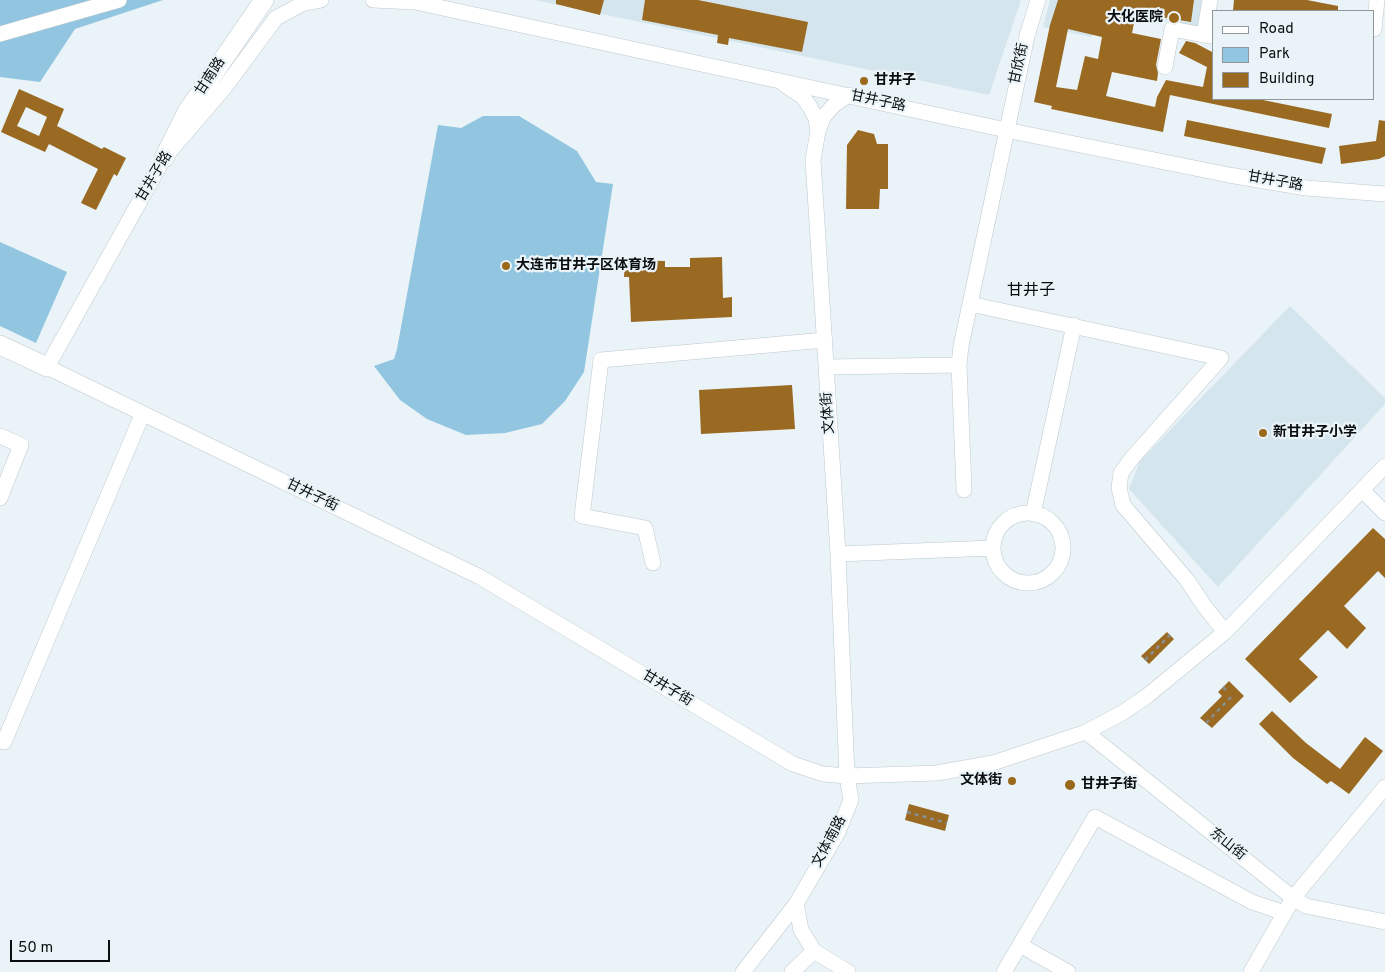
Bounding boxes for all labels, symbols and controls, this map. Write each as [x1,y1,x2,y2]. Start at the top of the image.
place label: 大化医院 [1107,10,1163,26]
legend [1212,10,1375,100]
marker: 大化医院 [1167,11,1181,25]
text: Road [1259,20,1294,39]
street label: 甘欣街 [1007,42,1033,86]
text: Park [1259,45,1290,64]
street label: 甘南路 [193,55,229,99]
text: Building [1259,70,1314,89]
place label: 甘井子 [874,73,916,89]
marker: 甘井子 [858,75,870,87]
street label: 甘井子路 [849,88,907,116]
street label: 甘井子路 [133,149,177,205]
street label: 甘井子路 [1246,169,1304,195]
place label: 大连市甘井子区体育场 [516,258,656,274]
marker: 大连市甘井子区体育场 [500,260,512,272]
district label: 甘井子 [1007,282,1055,302]
street label: 文体街 [819,391,839,435]
place label: 新甘井子小学 [1273,425,1357,441]
marker: 新甘井子小学 [1257,427,1269,439]
street label: 甘井子街 [283,476,341,516]
street label: 甘井子街 [639,667,695,711]
place label: 文体街 [960,773,1002,789]
marker: 文体街 [1006,775,1018,787]
place label: 甘井子街 [1081,777,1137,793]
marker: 甘井子街 [1063,778,1077,792]
street label: 文体南路 [809,813,851,871]
street label: 东山街 [1205,825,1249,865]
scale bar [12,930,112,962]
text: 50 m [18,939,53,958]

